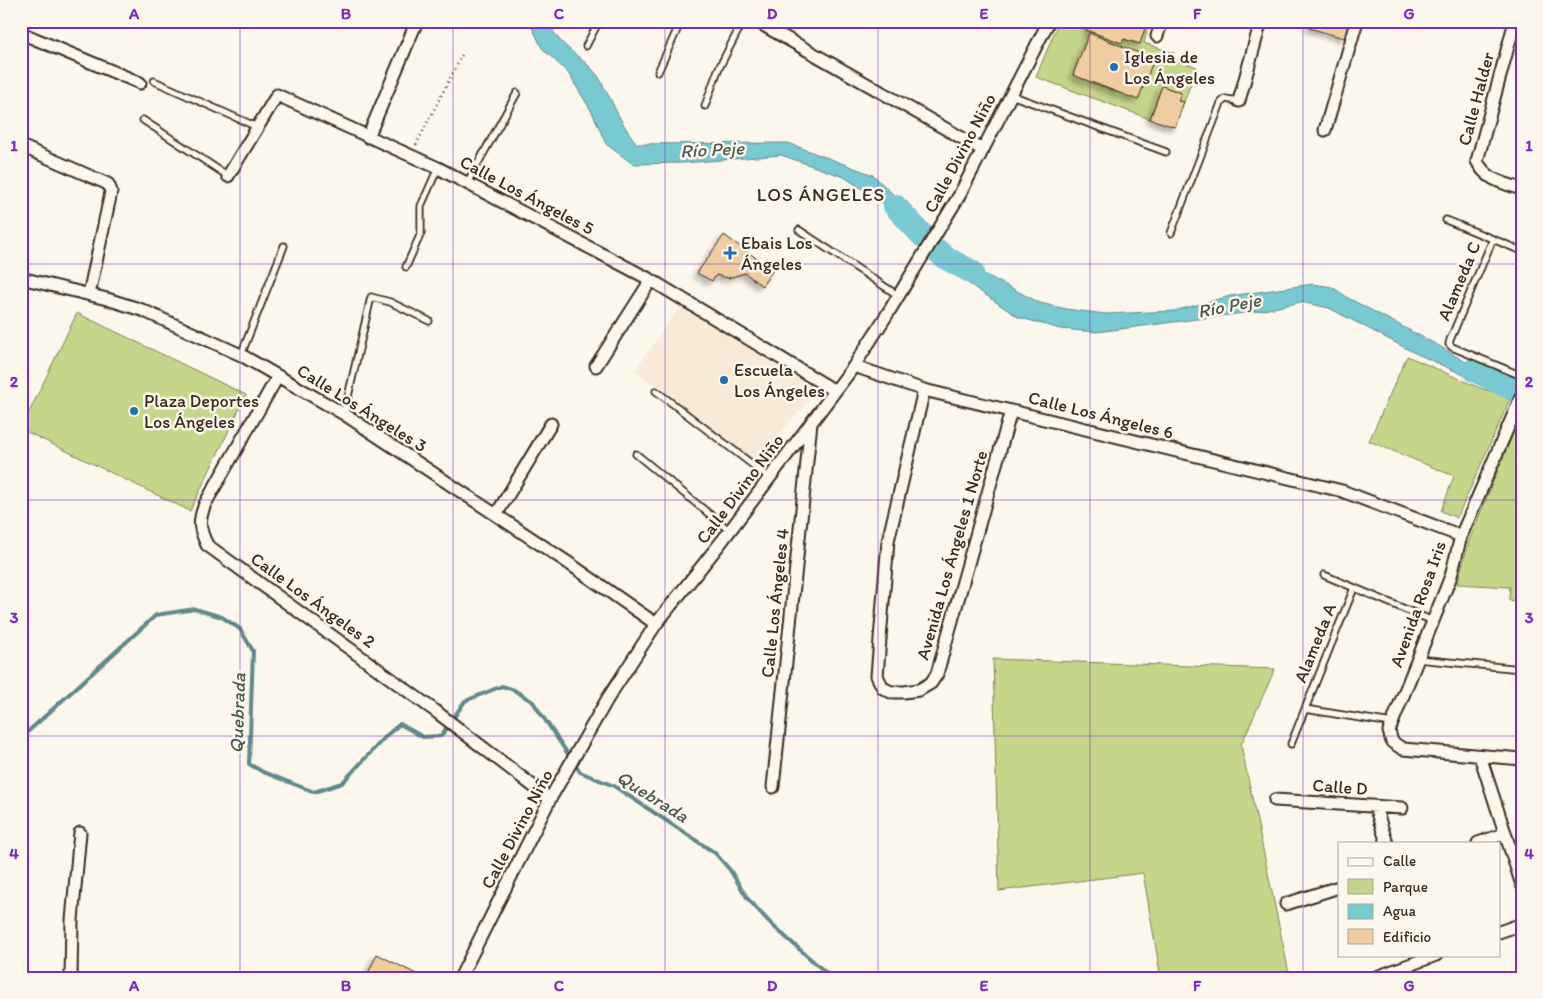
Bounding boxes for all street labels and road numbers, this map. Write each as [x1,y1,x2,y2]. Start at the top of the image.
street label: Calle Halder [1453,50,1499,148]
street label: Calle Divino Niño [919,90,1001,216]
street label: Calle Los Ángeles 5 [456,150,598,240]
street label: Alameda C [1433,238,1485,324]
street label: Calle Los Ángeles 3 [293,359,431,457]
street label: Calle Los Ángeles 6 [1026,386,1176,444]
street label: Calle Divino Niño [691,430,789,548]
street label: Avenida Los Ángeles 1 Norte [912,448,992,662]
street label: Calle Los Ángeles 4 [756,527,794,679]
street label: Avenida Rosa Iris [1385,538,1451,670]
street label: Calle Los Ángeles 2 [246,547,380,653]
street label: Alameda A [1289,600,1341,686]
street label: Calle Divino Niño [476,766,558,892]
street label: Calle D [1312,774,1368,800]

